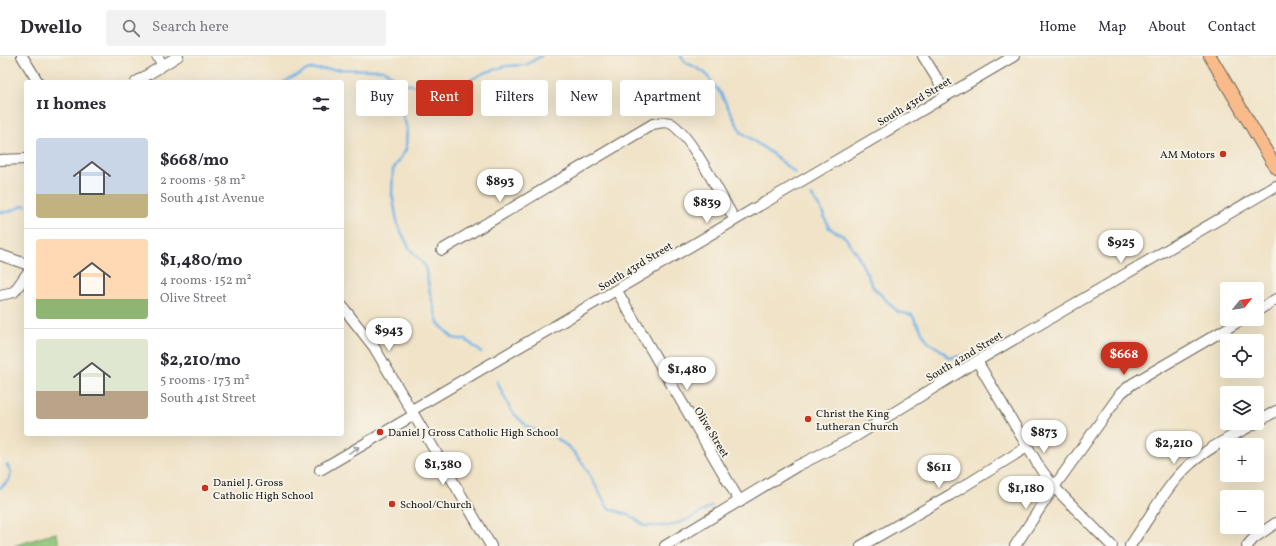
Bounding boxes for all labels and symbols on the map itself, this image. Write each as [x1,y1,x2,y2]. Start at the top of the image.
street label: South 43rd Street [875,74,955,130]
place label: AM Motors [1160,148,1215,163]
marker: AM Motors [1218,149,1228,159]
pin: $893 [476,169,524,203]
pin: $839 [683,190,731,224]
pin: $925 [1097,230,1145,264]
street label: South 43rd Street [596,239,676,295]
north arrow [1220,282,1264,326]
pin: $943 [365,318,413,352]
street label: South 42nd Street [924,328,1006,386]
pin: $668 [1100,342,1148,376]
pin: $1,480 [654,357,720,391]
street label: Olive Street [690,405,732,461]
place label: Christ the King Lutheran Church [816,407,899,435]
marker: Christ the King Lutheran Church [803,414,813,424]
pin: $873 [1020,420,1068,454]
place label: Daniel J Gross Catholic High School [388,426,559,441]
marker: Daniel J Gross Catholic High School [375,427,385,437]
pin: $2,210 [1141,431,1207,465]
one-way arrow [348,446,360,454]
pin: $1,380 [410,452,476,486]
pin: $611 [915,455,963,489]
place label: Daniel J. Gross Catholic High School [213,476,314,504]
pin: $1,180 [993,476,1059,510]
marker: Daniel J. Gross Catholic High School [200,483,210,493]
place label: School/Church [400,498,472,513]
marker: School/Church [387,499,397,509]

